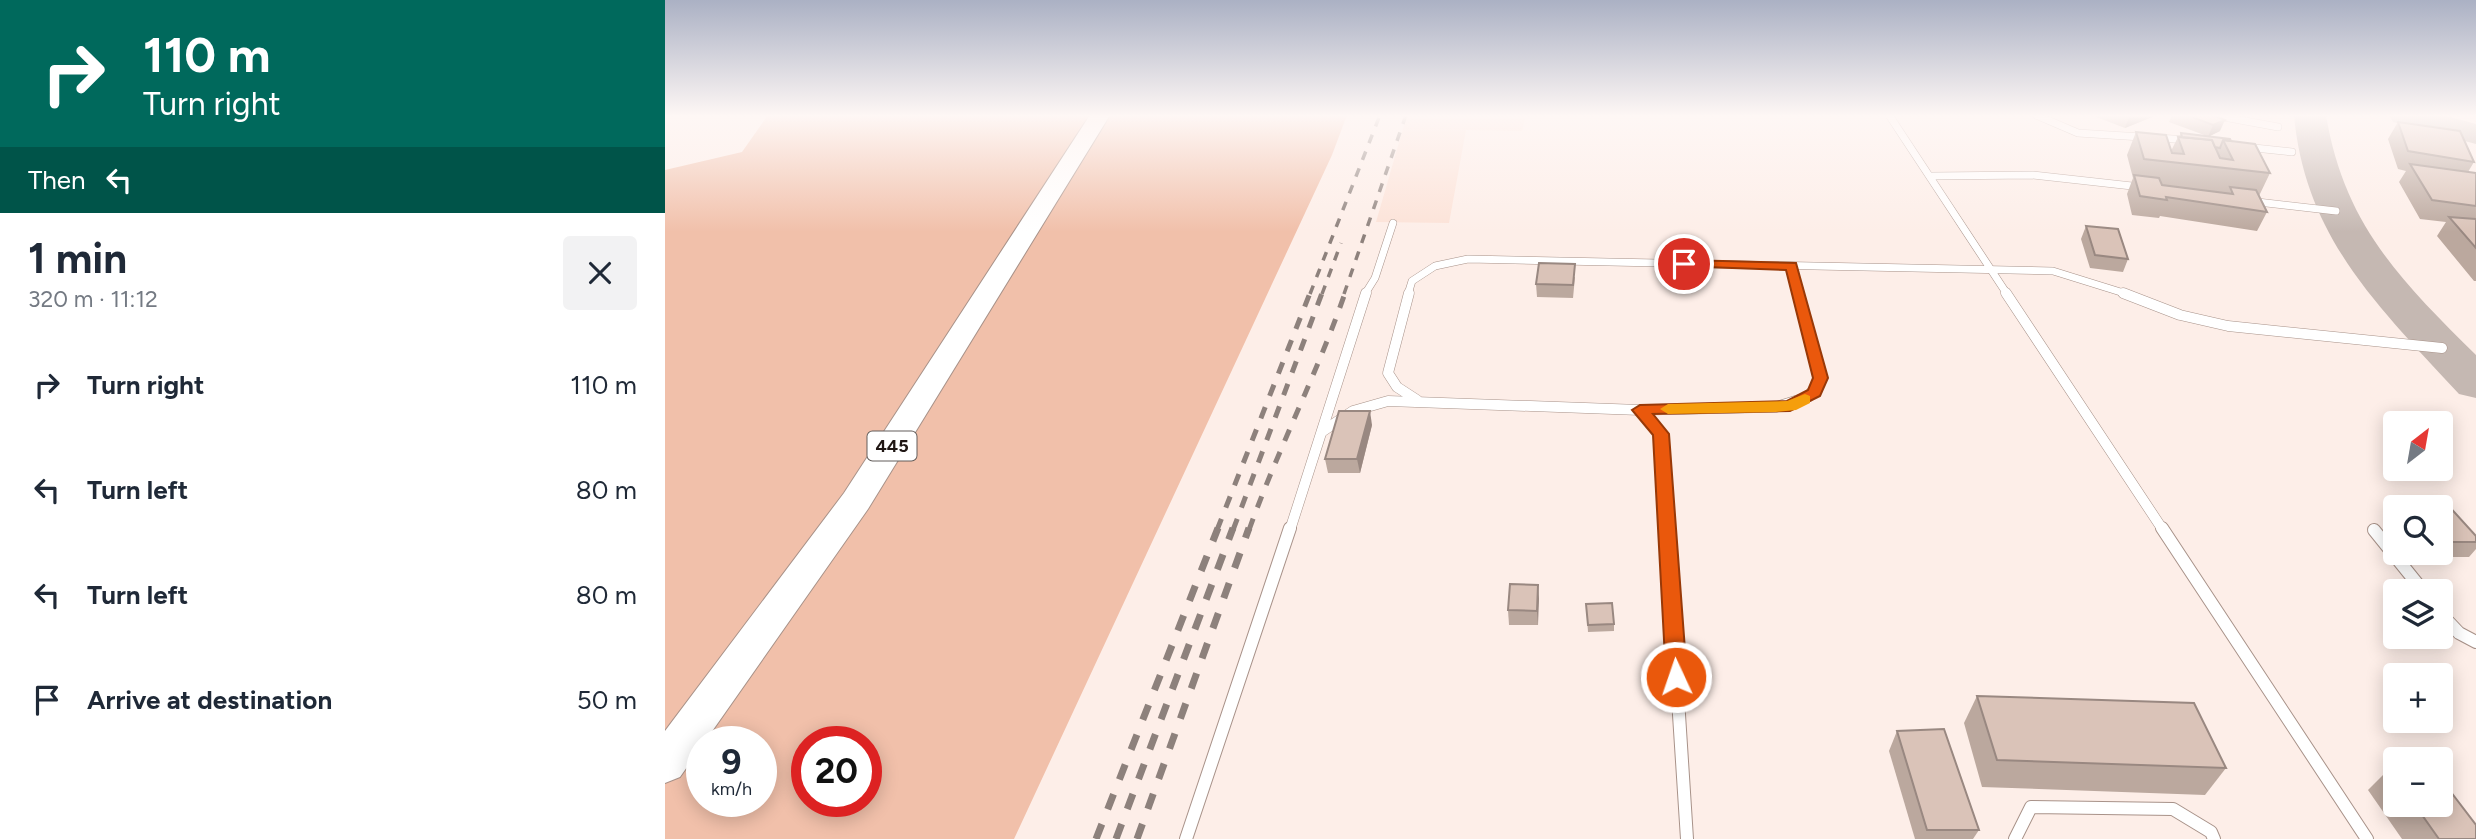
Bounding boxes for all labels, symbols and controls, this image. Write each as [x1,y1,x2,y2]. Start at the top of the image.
text: 110 m [143,25,271,84]
icon: right [28,28,119,119]
text: Turn right [143,85,281,123]
icon: left [100,161,138,199]
text: Then [28,164,86,196]
text: 1 min [28,233,127,284]
pin [1654,234,1714,294]
button: close [563,236,637,310]
icon: arrive [1665,245,1703,283]
text: 320 m · 11:12 [28,285,158,313]
icon: right [28,366,66,404]
text: Turn right [87,369,204,401]
text: 110 m [570,369,637,401]
north arrow [2383,411,2453,481]
map controls [2383,411,2453,817]
road number: 445 [867,432,917,461]
icon: left [28,471,66,509]
text: Turn left [87,474,188,506]
text: 80 m [576,474,637,506]
button: search [2383,495,2453,565]
icon: left [28,576,66,614]
text: Turn left [87,579,188,611]
text: 80 m [576,579,637,611]
button: layers [2383,579,2453,649]
position arrow [1639,640,1713,714]
button: + [2383,663,2453,733]
icon: arrive [28,681,66,719]
text: Arrive at destination [87,684,332,716]
text: 50 m [577,684,637,716]
speed limit sign: 20 [791,726,882,817]
text: 9 [721,741,742,783]
button: − [2383,747,2453,817]
text: km/h [711,778,752,800]

